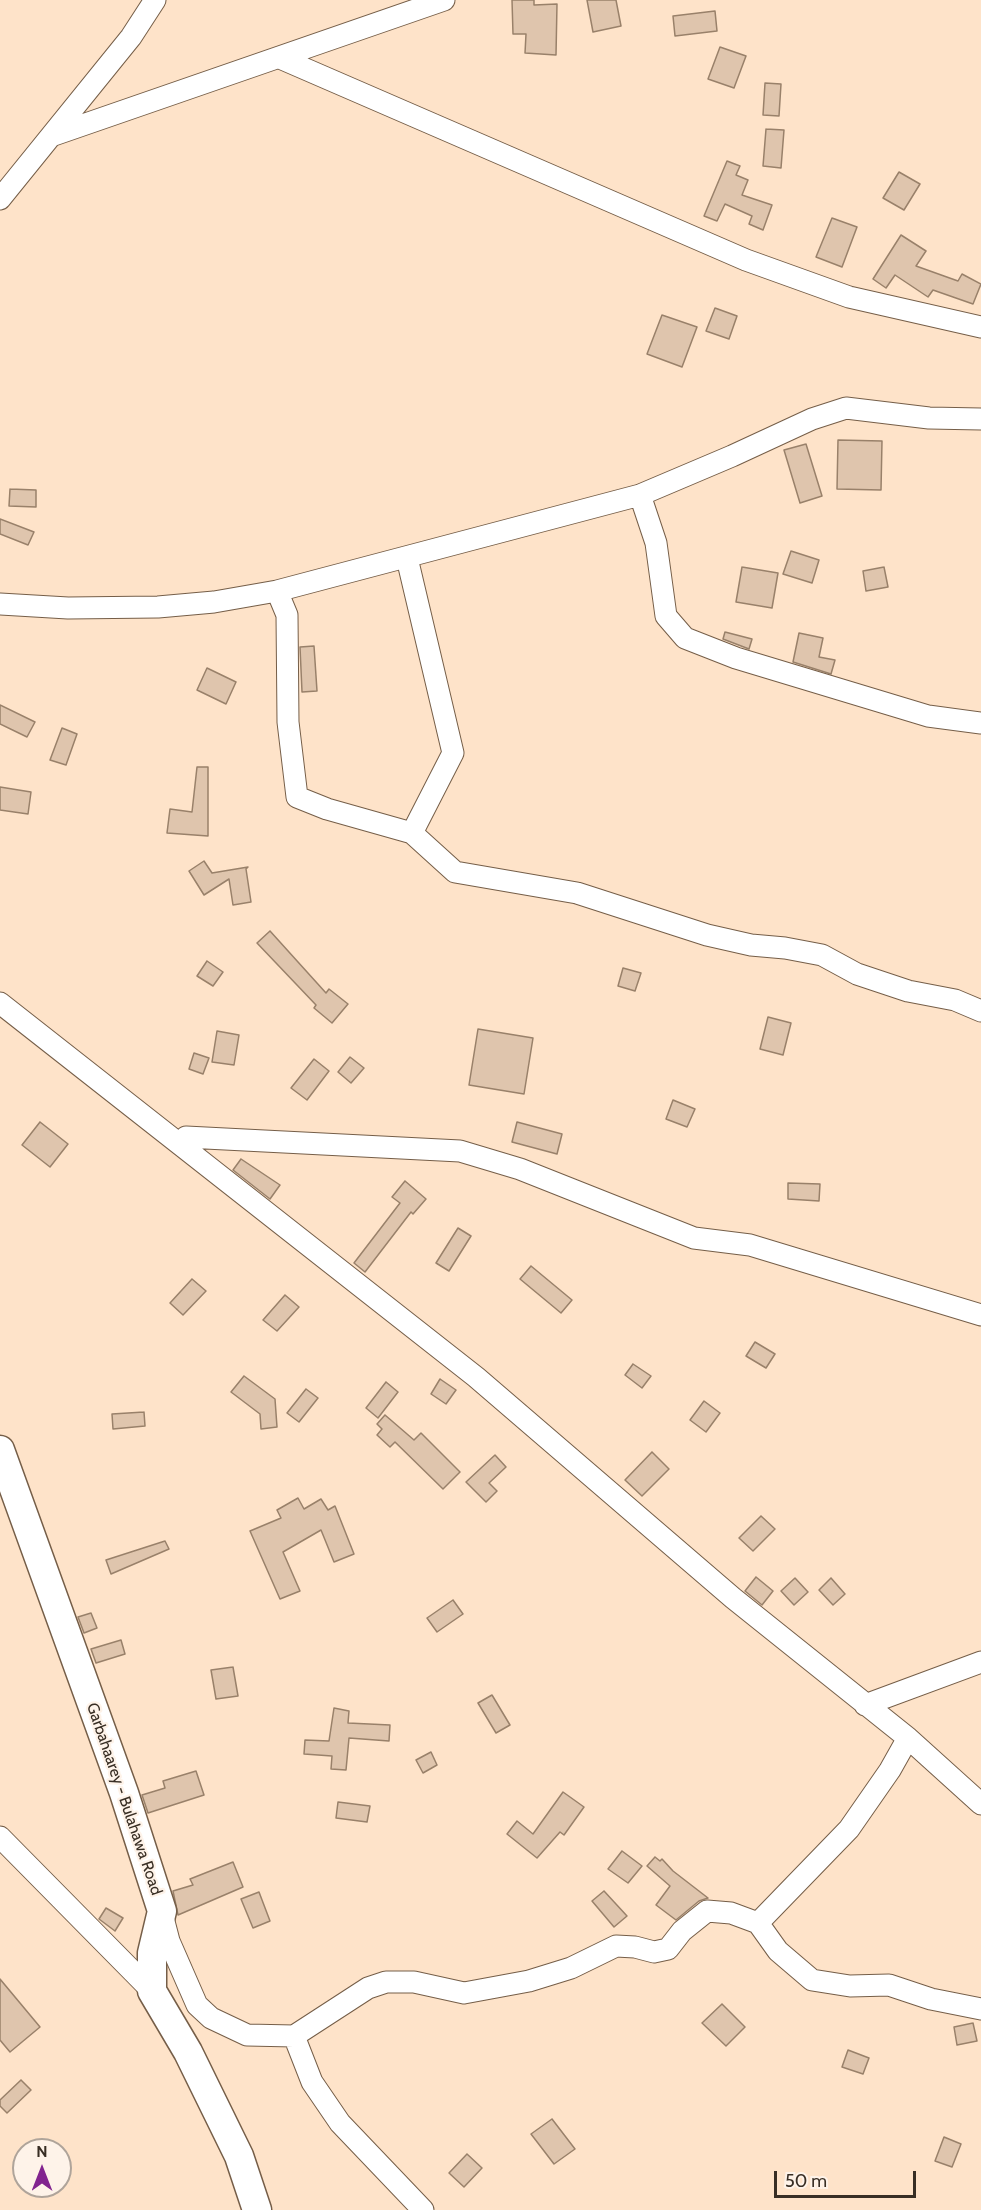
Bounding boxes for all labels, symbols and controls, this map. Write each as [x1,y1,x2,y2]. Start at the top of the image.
street label: Garbahaarey - Bulahawa Road [82,1700,166,1898]
north arrow [12,2138,72,2198]
text: N [36,2142,48,2161]
scale bar [777,2159,920,2197]
text: 50 m [785,2170,827,2192]

